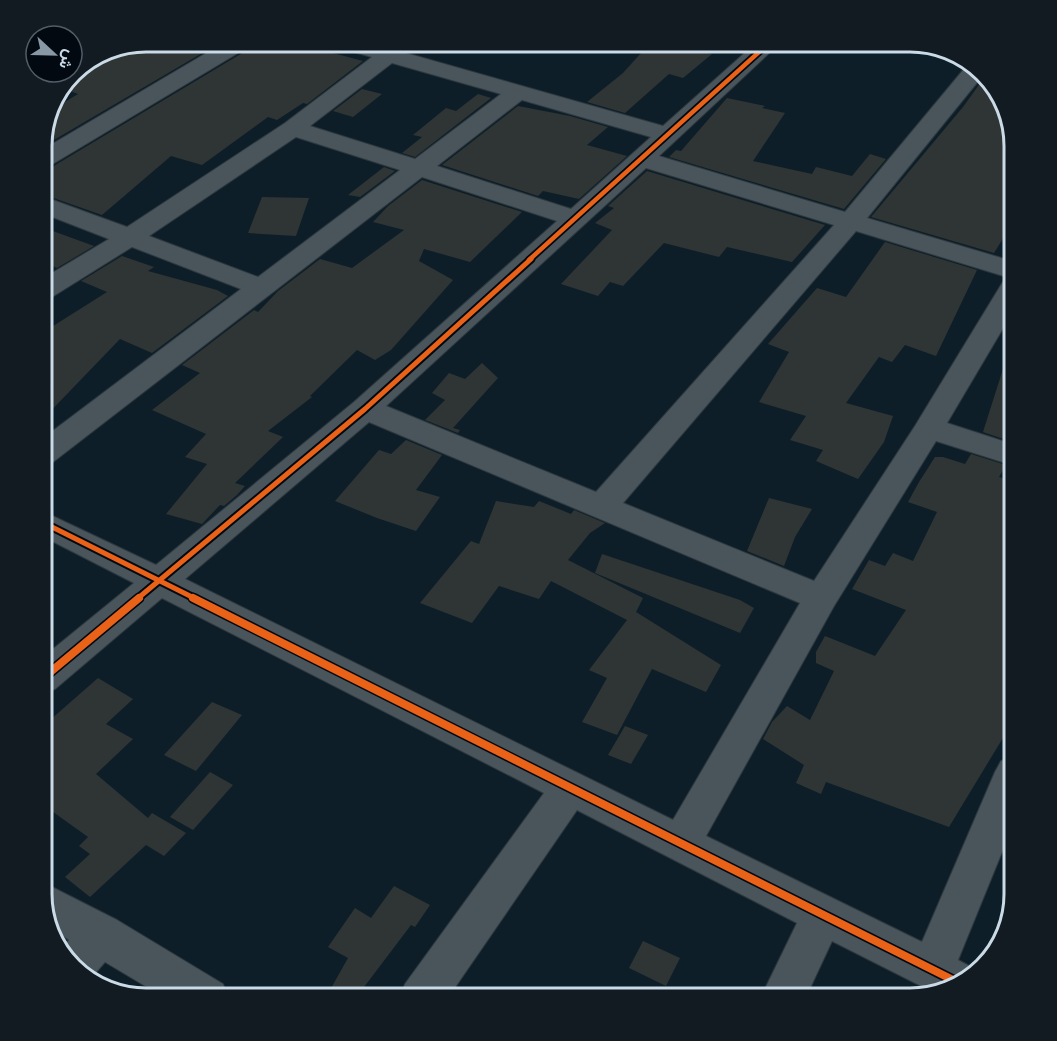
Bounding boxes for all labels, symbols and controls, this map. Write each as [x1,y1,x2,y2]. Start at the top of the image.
north arrow [24,24,84,84]
text: ش [55,47,80,72]

